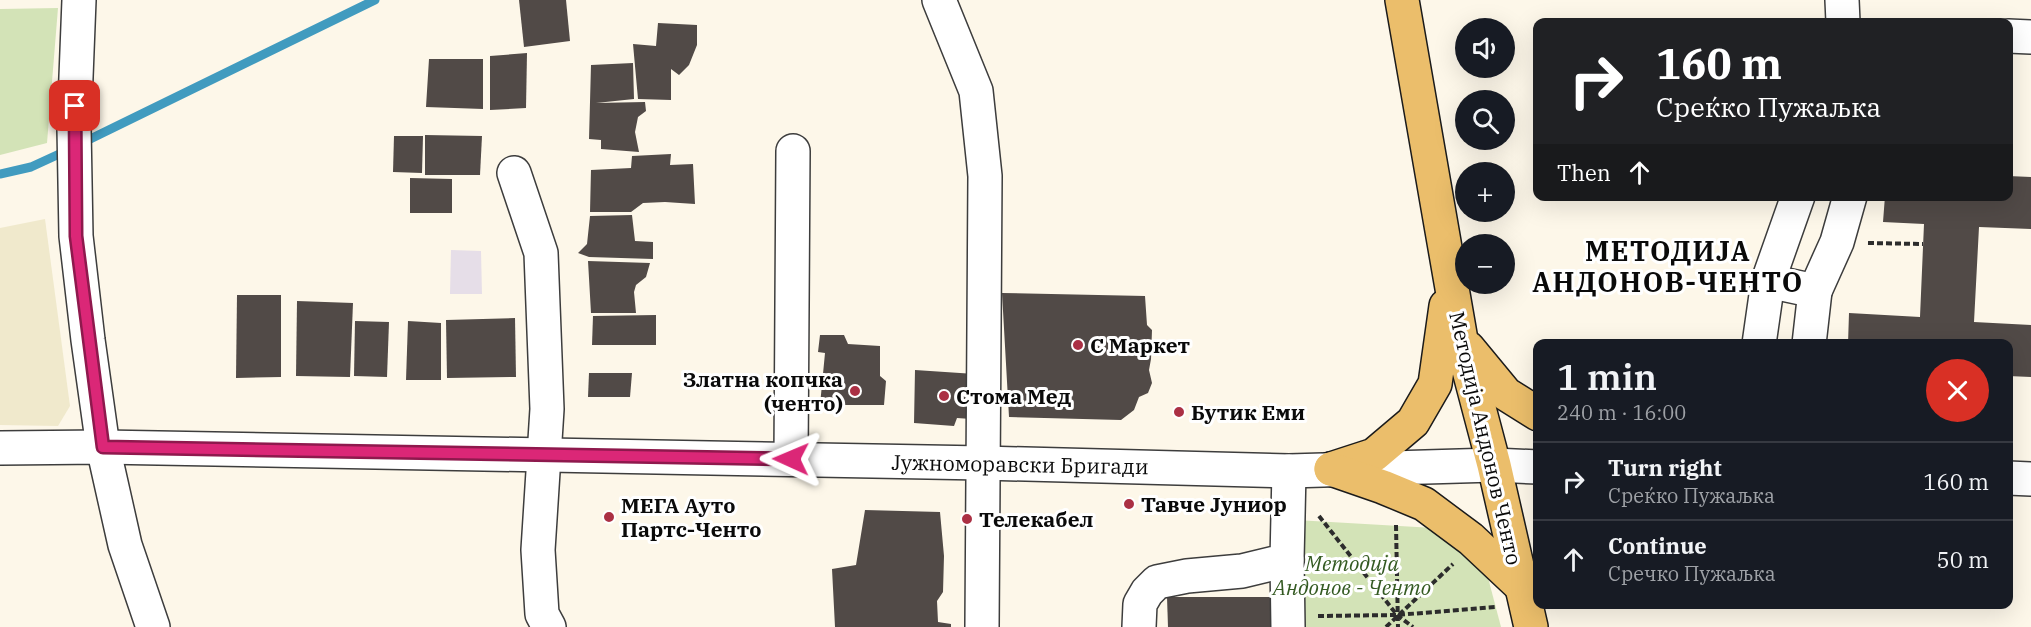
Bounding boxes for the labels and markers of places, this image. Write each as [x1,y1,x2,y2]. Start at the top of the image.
pin [49,80,100,131]
place label: С Маркет [1090,331,1190,359]
marker: С Маркет [1071,338,1085,352]
place label: Златна копчка (ченто) [683,365,843,417]
place label: Стома Мед [956,382,1072,410]
marker: Златна копчка (ченто) [848,384,862,398]
marker: Стома Мед [937,389,951,403]
place label: Бутик Еми [1191,398,1305,426]
marker: Бутик Еми [1172,405,1186,419]
place label: Тавче Јуниор [1141,490,1287,518]
place label: МЕГА Ауто Партс-Ченто [621,491,762,543]
marker: Тавче Јуниор [1122,497,1136,511]
place label: Телекабел [979,505,1093,533]
marker: МЕГА Ауто Партс-Ченто [602,510,616,524]
marker: Телекабел [960,512,974,526]

